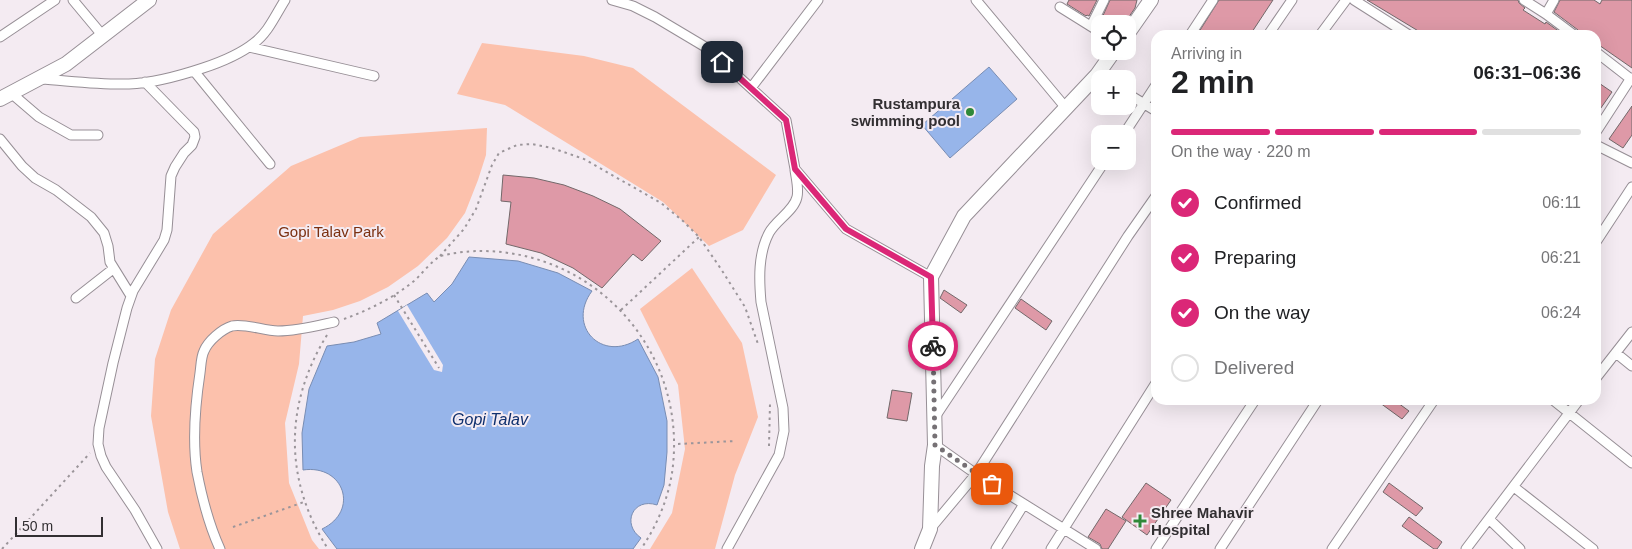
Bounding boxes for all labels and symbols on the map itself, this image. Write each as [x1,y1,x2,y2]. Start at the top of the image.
pin [701,41,743,83]
place label: Rustampura swimming pool [851,95,961,129]
marker: Rustampura swimming pool [964,106,976,118]
park label: Gopi Talav Park [278,223,384,240]
courier [908,321,958,371]
water label: Gopi Talav [452,411,529,428]
pin [971,463,1013,505]
place label: Shree Mahavir Hospital [1151,504,1254,538]
scale bar [15,514,102,537]
marker: Shree Mahavir Hospital [1133,514,1147,528]

